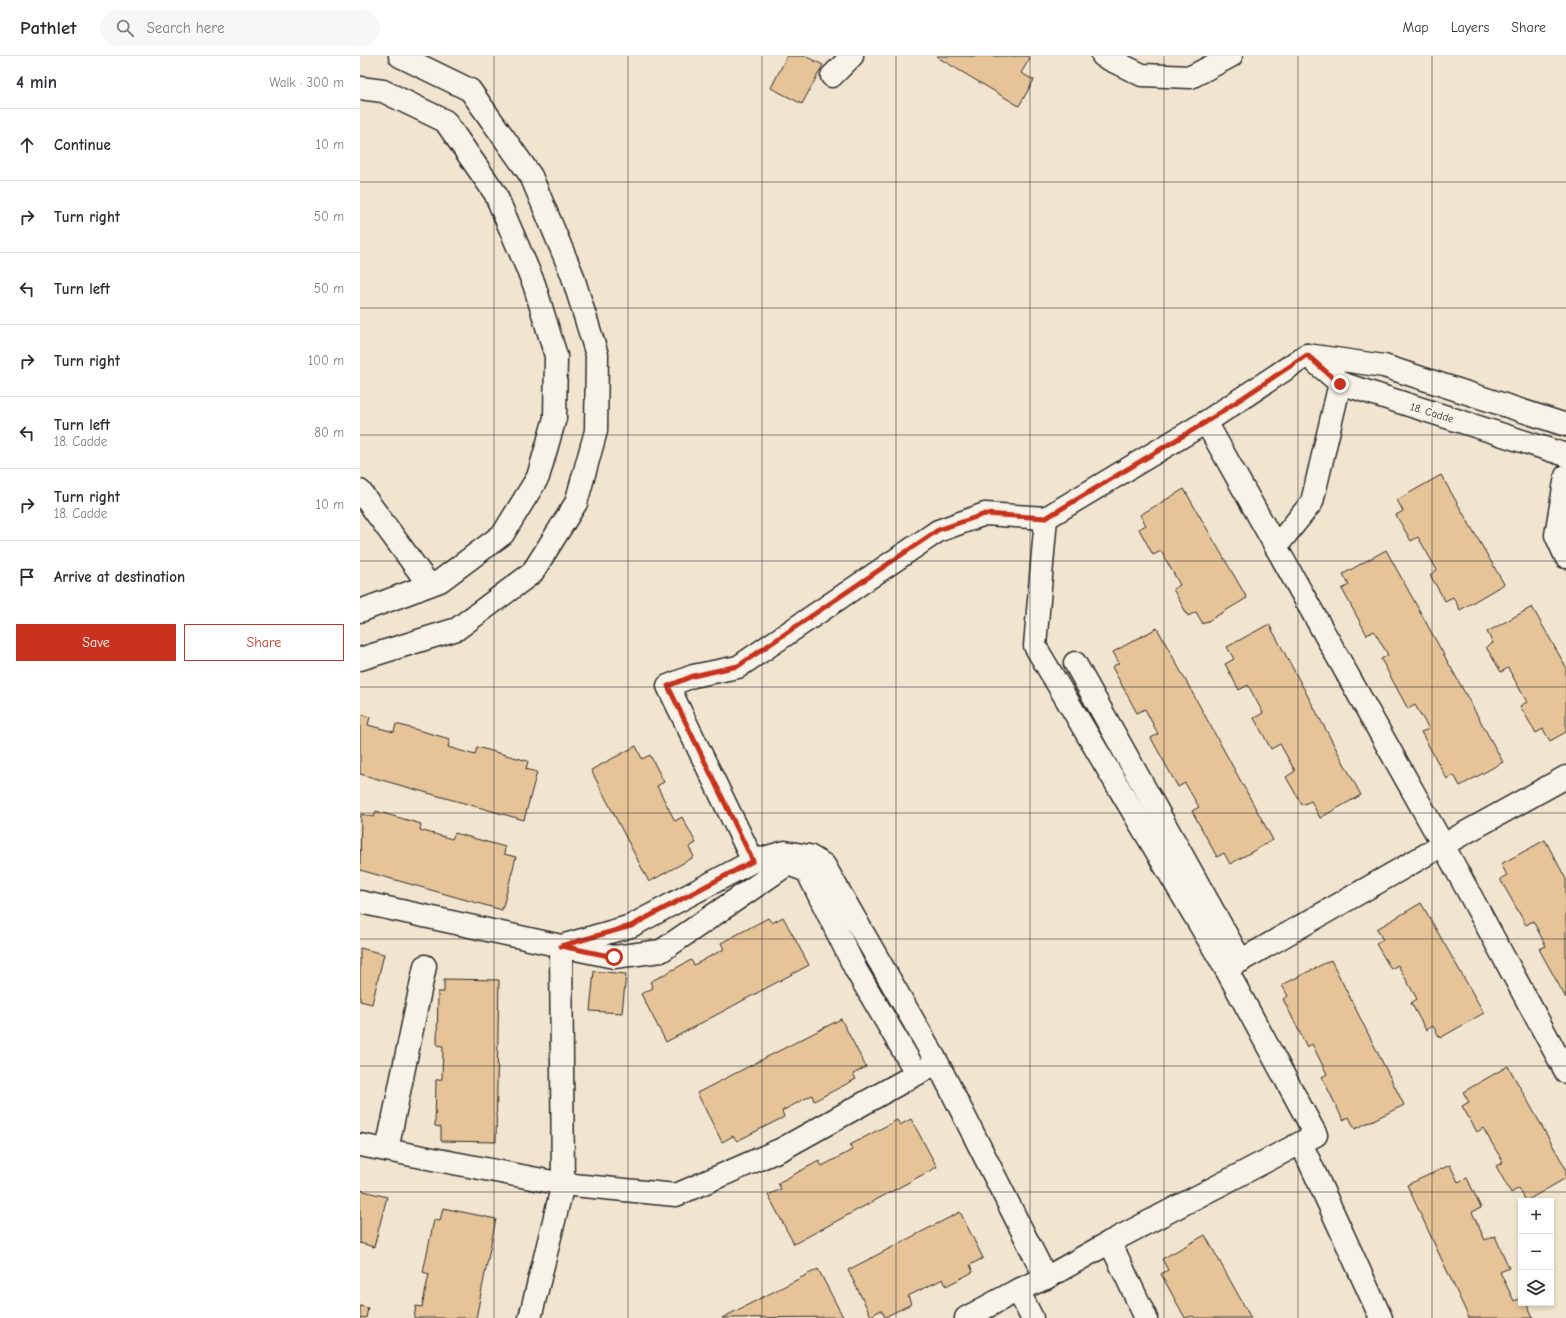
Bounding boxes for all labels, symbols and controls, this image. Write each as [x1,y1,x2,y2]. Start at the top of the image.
search box [100,10,380,46]
text: Pathlet [20,17,76,39]
icon: search [114,17,136,39]
text: Search here [146,19,225,37]
text: Map [1402,19,1429,36]
text: Layers [1451,19,1489,36]
text: Share [1511,19,1546,36]
text: 4 min [16,73,57,92]
text: Walk · 300 m [269,75,344,90]
icon: ahead [16,134,38,156]
text: Continue [54,136,111,154]
text: 10 m [316,137,344,152]
icon: right [16,206,38,228]
text: Turn right [54,208,120,226]
text: 50 m [314,209,344,224]
icon: left [16,278,38,300]
text: Turn left [54,280,110,298]
text: 50 m [314,281,344,296]
icon: right [16,350,38,372]
text: Turn right [54,352,120,370]
text: 100 m [308,353,344,368]
route end [1331,375,1349,393]
street label: 18. Cadde [1409,400,1456,426]
text: Turn left [54,416,110,434]
icon: left [16,422,38,444]
text: 80 m [314,425,344,440]
text: 18. Cadde [54,434,107,449]
text: Turn right [54,488,120,506]
icon: right [16,494,38,516]
text: 10 m [316,497,344,512]
text: 18. Cadde [54,506,107,521]
icon: arrive [16,566,38,588]
text: Arrive at destination [54,568,185,586]
button: Save [16,624,176,661]
button: Share [184,624,344,661]
route start [605,948,623,966]
map controls [1518,1198,1554,1306]
button: + [1518,1198,1554,1234]
button: − [1518,1234,1554,1270]
button: layers [1518,1270,1554,1306]

